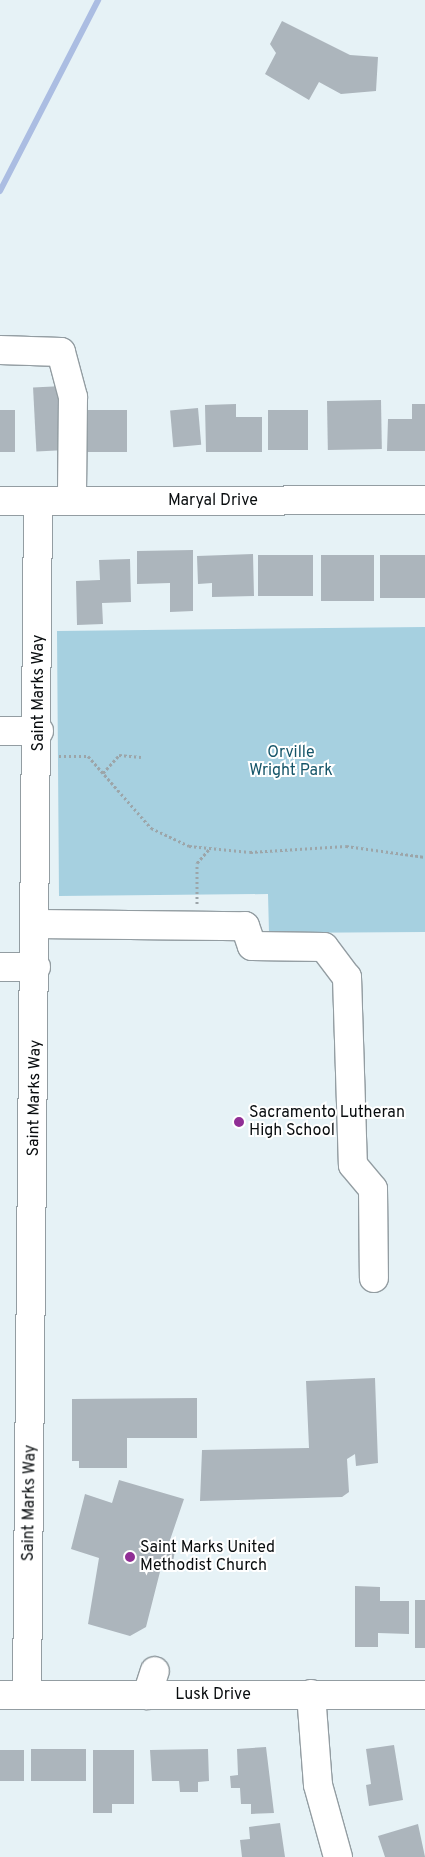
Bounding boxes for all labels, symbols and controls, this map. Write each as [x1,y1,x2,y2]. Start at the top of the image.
street label: Maryal Drive [168,491,258,511]
street label: Saint Marks Way [29,634,49,752]
park label: Orville Wright Park [249,743,333,781]
street label: Saint Marks Way [24,1039,46,1157]
place label: Sacramento Lutheran High School [249,1103,405,1141]
marker: Sacramento Lutheran High School [233,1116,245,1128]
street label: Saint Marks Way [19,1444,41,1562]
place label: Saint Marks United Methodist Church [140,1538,275,1576]
marker: Saint Marks United Methodist Church [124,1551,136,1563]
street label: Lusk Drive [175,1685,251,1705]

